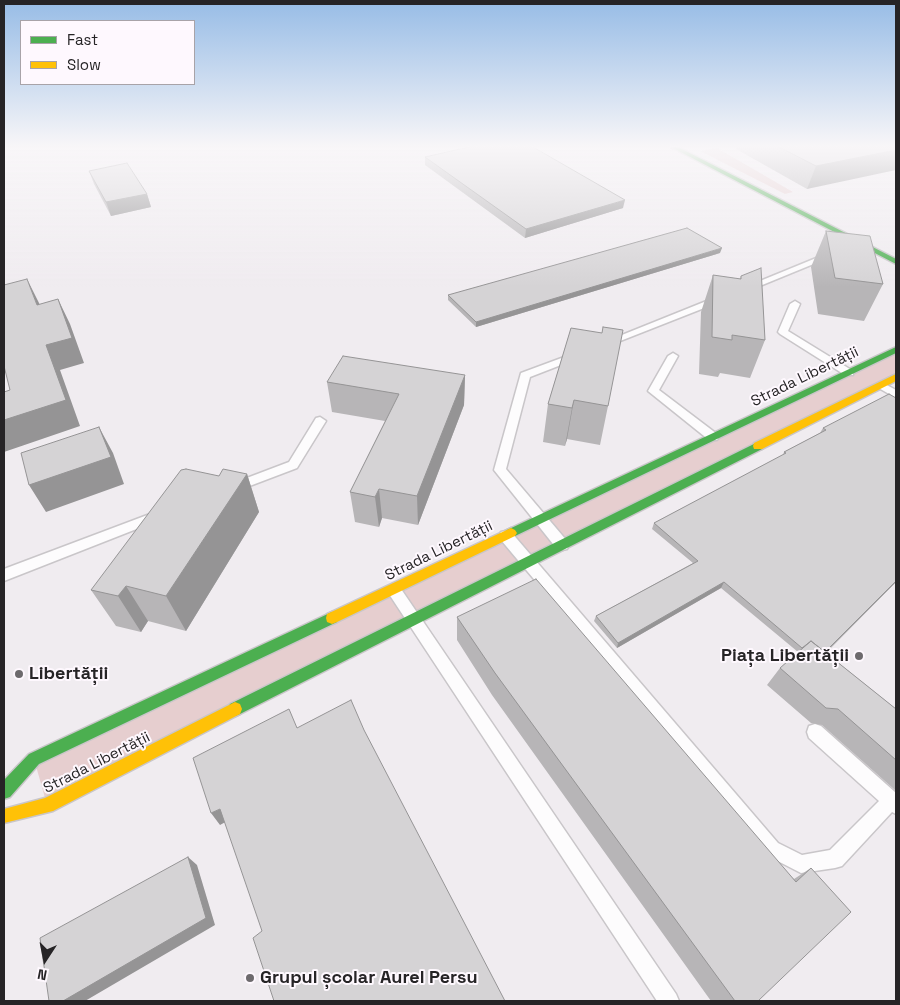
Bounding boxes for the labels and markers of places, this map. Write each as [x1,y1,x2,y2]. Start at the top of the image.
place label: Piața Libertății [721,645,849,667]
marker: Piața Libertății [853,650,865,662]
place label: Libertății [29,663,108,685]
marker: Libertății [13,668,25,680]
place label: Grupul școlar Aurel Persu [260,967,477,989]
marker: Grupul școlar Aurel Persu [244,972,256,984]

